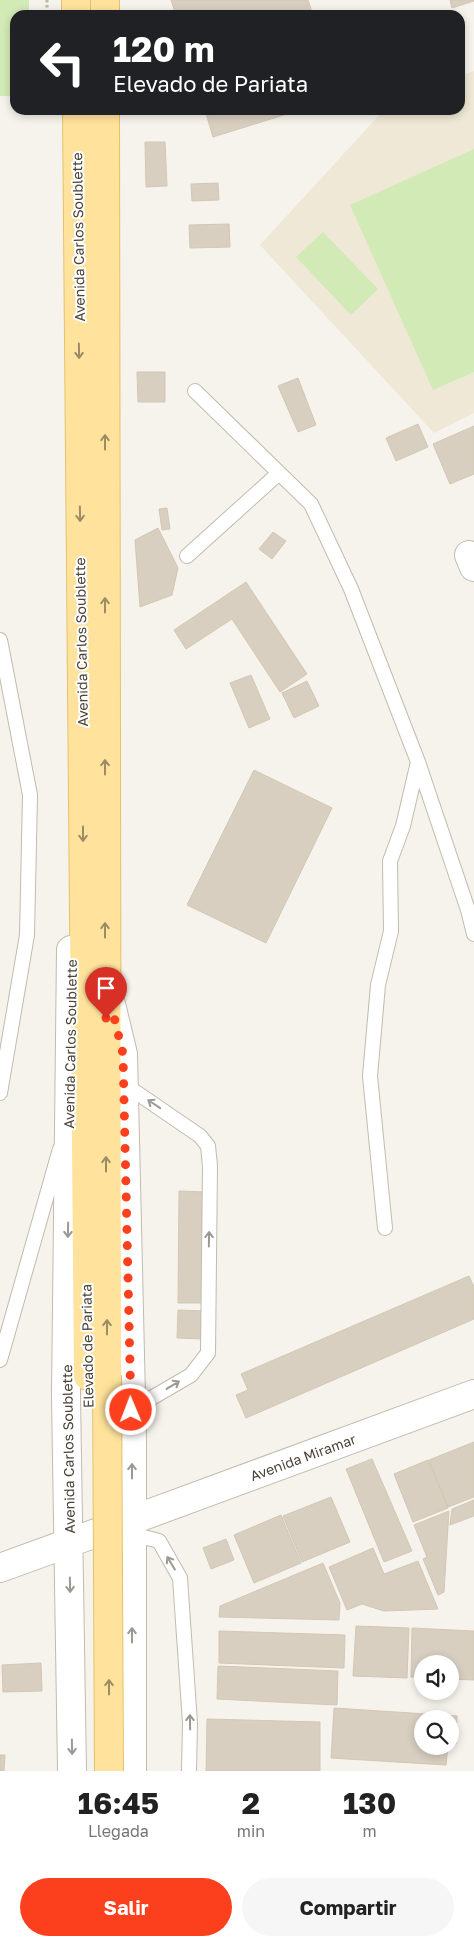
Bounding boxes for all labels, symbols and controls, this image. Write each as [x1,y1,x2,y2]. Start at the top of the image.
text: 120 m [113,28,215,70]
icon: left [30,30,95,95]
text: Elevado de Pariata [113,70,308,97]
street label: Avenida Carlos Soublette [68,152,88,322]
one-way arrow [74,342,84,359]
one-way arrow [100,435,110,451]
one-way arrow [75,505,85,521]
street label: Avenida Carlos Soublette [71,557,91,727]
one-way arrow [100,597,110,614]
one-way arrow [100,760,110,776]
one-way arrow [78,825,88,841]
one-way arrow [100,922,110,938]
street label: Avenida Carlos Soublette [60,959,80,1129]
pin [85,967,127,1018]
icon: arrive [92,974,120,1002]
one-way arrow [147,1099,161,1109]
one-way arrow [101,1156,111,1172]
one-way arrow [63,1222,73,1238]
one-way arrow [204,1231,214,1248]
street label: Elevado de Pariata [77,1284,97,1408]
one-way arrow [102,1319,111,1335]
street label: Avenida Carlos Soublette [58,1364,78,1534]
one-way arrow [165,1380,179,1390]
position arrow [104,1383,156,1435]
street label: Avenida Miramar [248,1430,359,1484]
one-way arrow [127,1463,137,1480]
one-way arrow [166,1556,176,1570]
one-way arrow [65,1577,74,1593]
one-way arrow [127,1627,137,1644]
map controls [414,1655,459,1755]
button: sound [414,1655,459,1700]
one-way arrow [104,1680,114,1696]
button: search [414,1710,459,1755]
one-way arrow [185,1715,194,1731]
one-way arrow [67,1739,77,1755]
text: 16:45 [78,1785,159,1821]
text: 2 [242,1785,260,1821]
text: 130 [343,1785,396,1821]
text: Llegada [88,1821,149,1841]
text: min [237,1821,265,1841]
text: m [362,1821,377,1841]
button: Salir [20,1878,232,1936]
button: Compartir [242,1878,454,1936]

